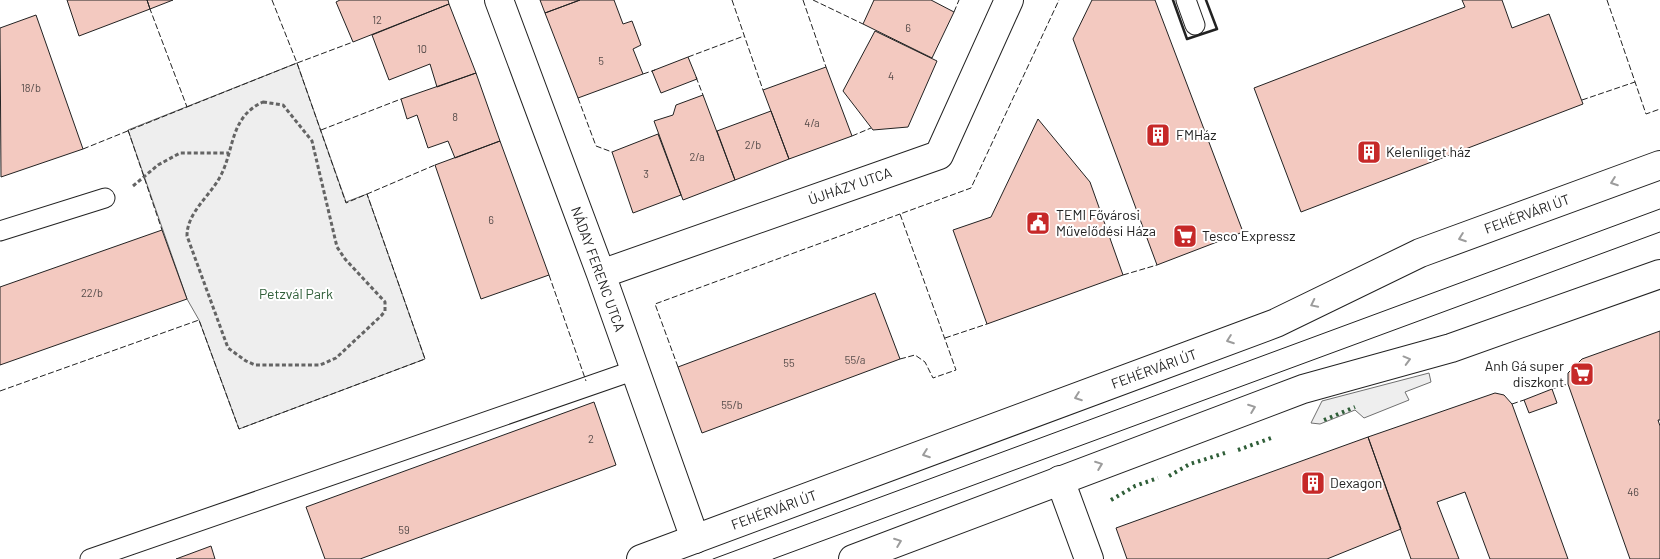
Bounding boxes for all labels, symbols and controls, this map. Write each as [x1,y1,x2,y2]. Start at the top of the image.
house number: 12 [372,13,382,26]
house number: 6 [905,21,911,34]
house number: 10 [417,42,427,55]
house number: 5 [598,54,604,67]
house number: 4 [888,69,894,82]
house number: 18/b [21,81,41,94]
house number: 8 [452,110,458,123]
house number: 4/a [804,116,820,129]
building icon: FMHáz [1145,122,1171,148]
place label: FMHáz [1176,126,1217,143]
house number: 2/b [745,138,761,151]
building icon: Kelenliget ház [1356,139,1382,165]
place label: Kelenliget ház [1386,143,1471,160]
house number: 2/a [689,150,705,163]
street label: ÚJHÁZY UTCA [806,163,894,208]
house number: 3 [643,167,649,180]
one-way arrow [1610,176,1619,186]
street label: FEHÉRVÁRI ÚT [1482,190,1572,237]
street label: NÁDAY FERENC UTCA [568,204,629,334]
place label: TEMI Fővárosi Művelődési Háza [1056,206,1156,239]
public building icon: TEMI Fővárosi Művelődési Háza [1025,210,1051,236]
house number: 6 [488,213,494,226]
supermarket icon: Tesco Expressz [1172,223,1198,249]
place label: Tesco Expressz [1202,227,1295,244]
one-way arrow [1458,232,1467,242]
park label: Petzvál Park [259,285,333,302]
house number: 22/b [81,286,103,299]
one-way arrow [1310,298,1319,309]
one-way arrow [1226,334,1235,344]
street label: FEHÉRVÁRI ÚT [1109,345,1199,392]
house number: 55/a [845,353,865,366]
house number: 55 [783,356,795,369]
one-way arrow [1402,356,1410,366]
place label: Anh Gá super diszkont [1485,357,1564,390]
supermarket icon: Anh Gá super diszkont [1569,361,1595,387]
one-way arrow [1074,391,1083,401]
house number: 55/b [721,398,743,411]
one-way arrow [1247,404,1255,414]
house number: 2 [588,432,594,445]
one-way arrow [922,448,931,458]
one-way arrow [1095,461,1103,471]
building icon: Dexagon [1300,470,1326,496]
place label: Dexagon [1330,474,1382,491]
house number: 46 [1627,485,1639,498]
street label: FEHÉRVÁRI ÚT [729,486,819,533]
house number: 59 [398,523,410,536]
one-way arrow [894,538,902,548]

